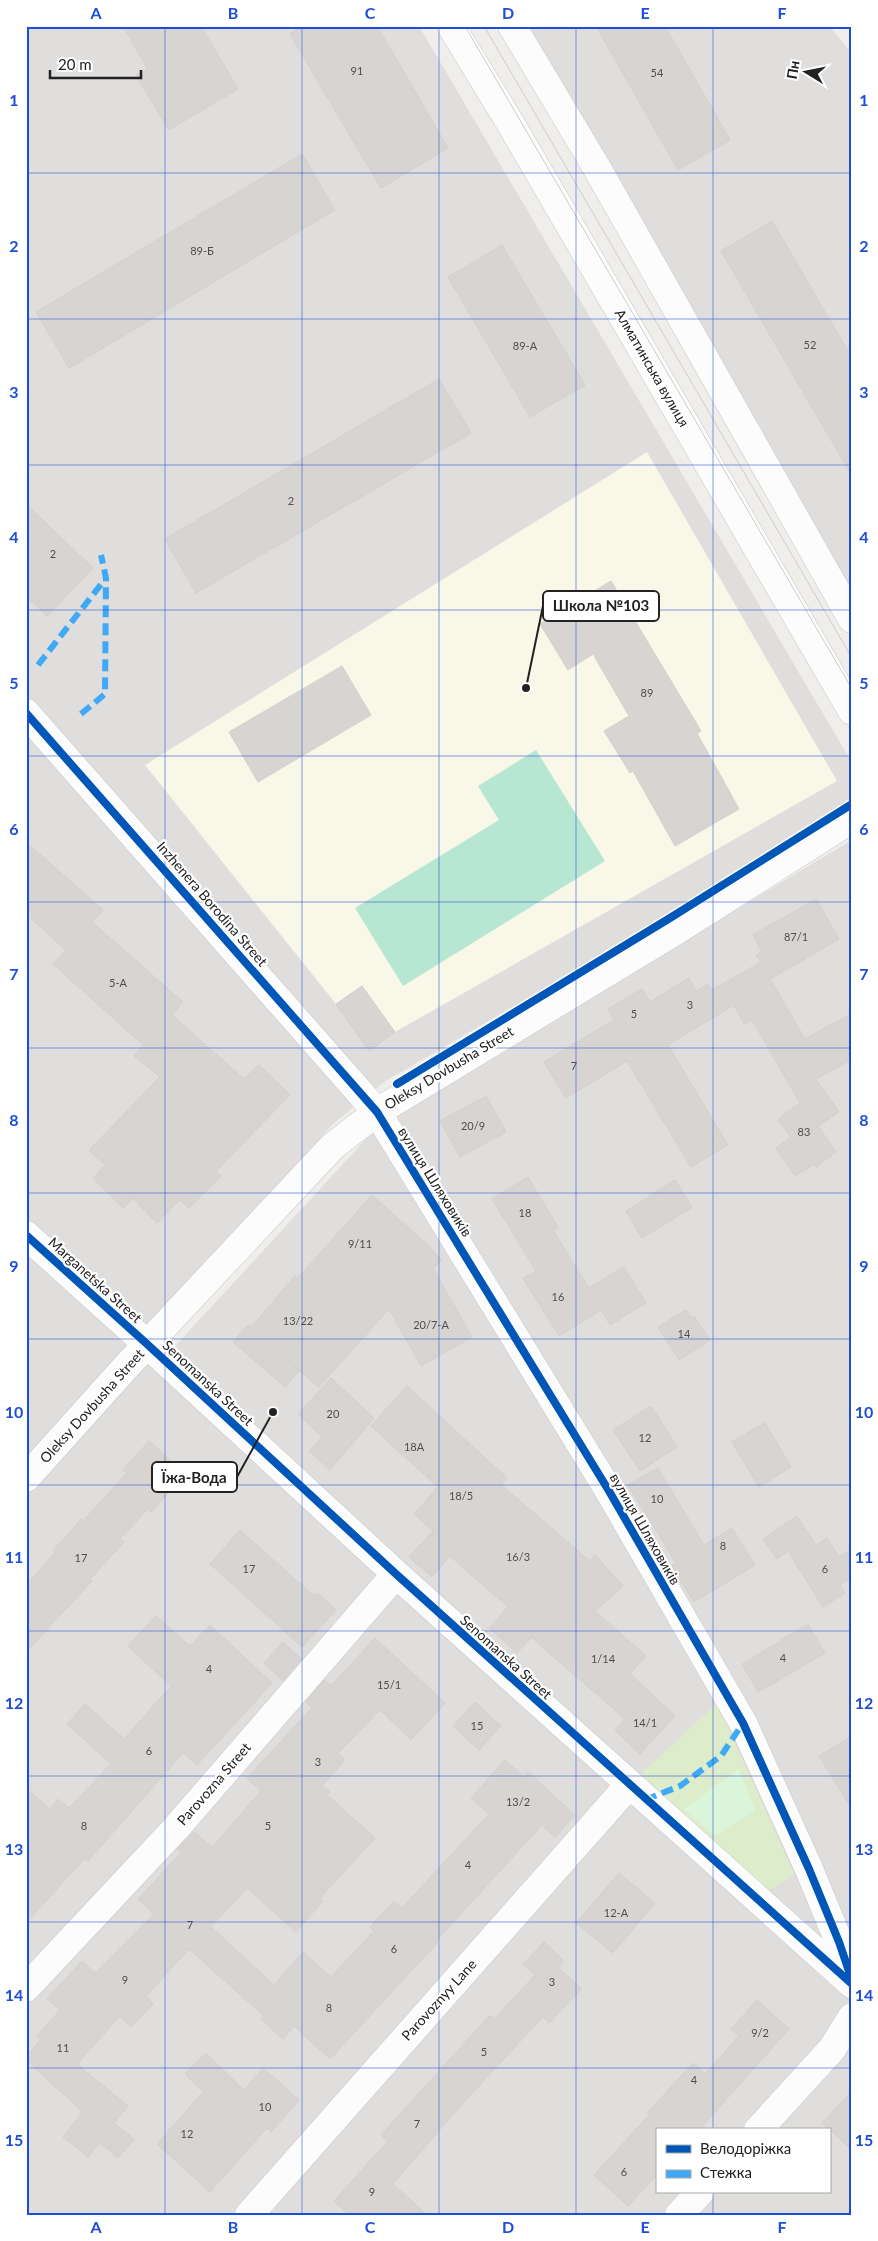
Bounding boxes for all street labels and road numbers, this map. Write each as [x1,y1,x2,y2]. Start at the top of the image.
street label: Алматинська вулиця [612,306,693,430]
street label: Inzhenera Borodina Street [153,838,271,970]
street label: Oleksy Dovbusha Street [381,1022,516,1113]
street label: вулиця Шляховиків [395,1124,476,1240]
street label: Marganetska Street [45,1233,145,1326]
street label: Senomanska Street [160,1336,257,1429]
street label: Oleksy Dovbusha Street [36,1345,147,1466]
street label: вулиця Шляховиків [607,1470,684,1587]
street label: Senomanska Street [457,1611,556,1702]
street label: Parovozna Street [173,1739,254,1829]
street label: Parovoznyy Lane [398,1956,480,2044]

